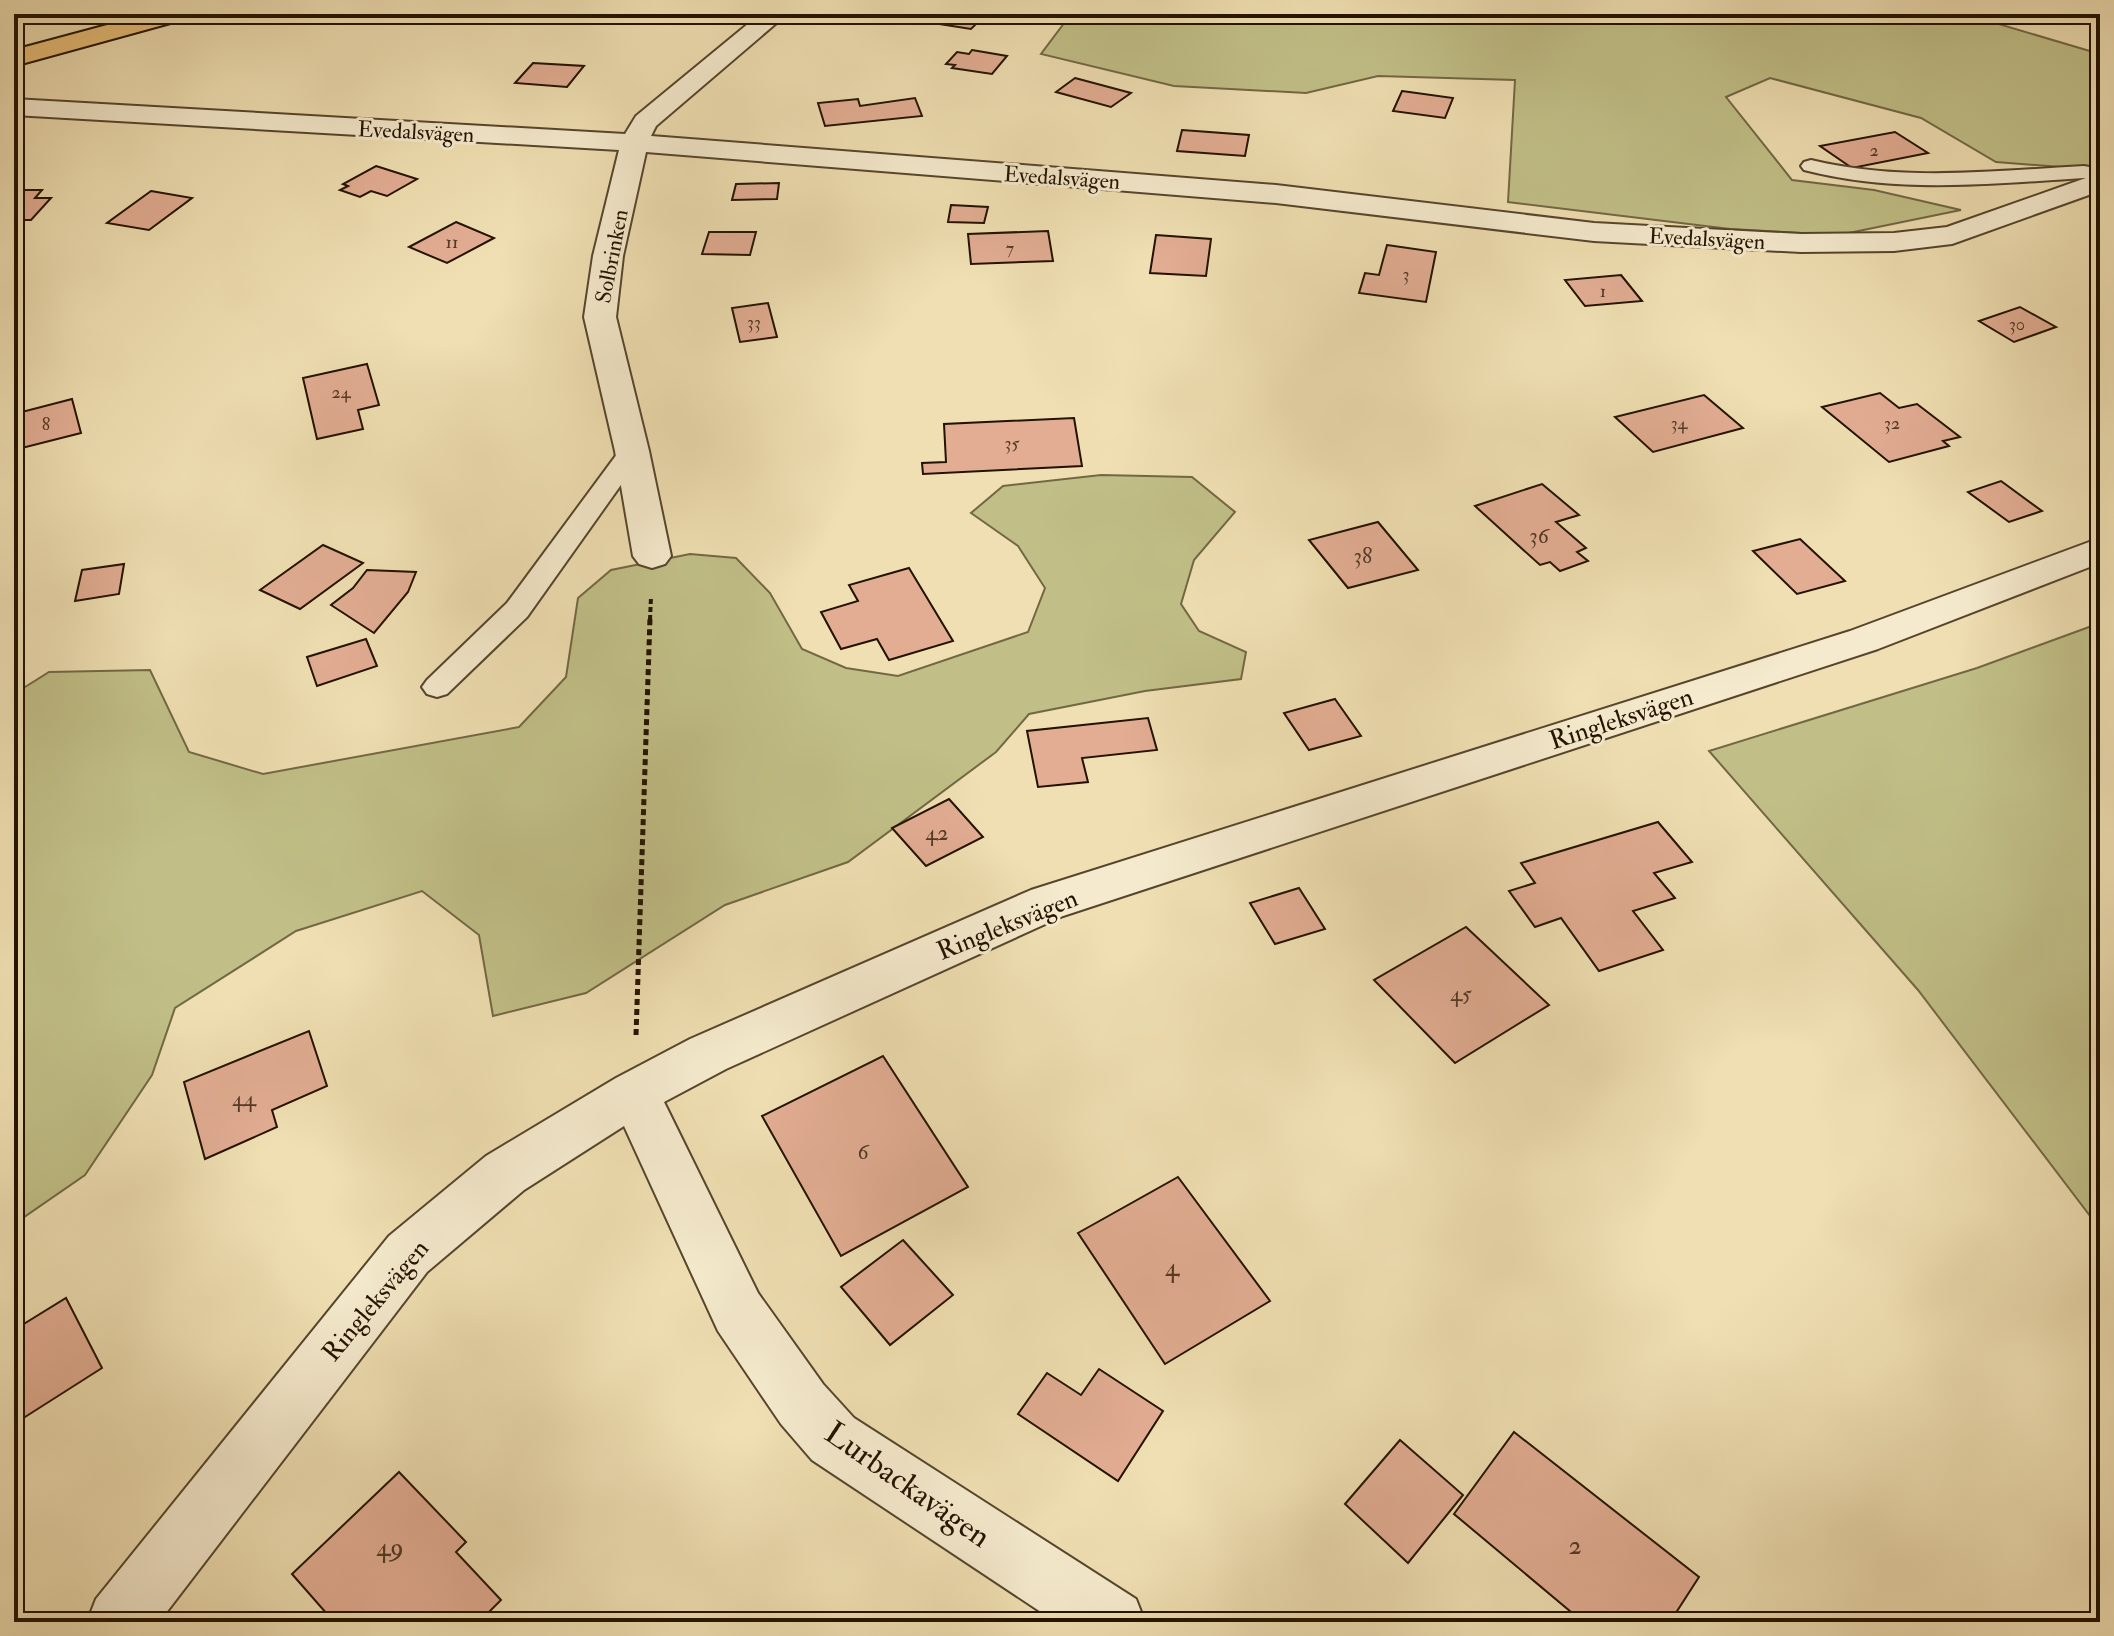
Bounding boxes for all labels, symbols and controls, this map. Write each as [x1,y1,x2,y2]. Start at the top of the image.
street label: Evedalsvägen [357,115,475,149]
house number: 2 [1869,139,1879,162]
street label: Evedalsvägen [1003,160,1121,196]
street label: Solbrinken [589,207,635,306]
street label: Evedalsvägen [1648,222,1766,256]
house number: 11 [446,231,458,254]
house number: 7 [1006,237,1014,260]
house number: 3 [1403,263,1409,286]
house number: 1 [1600,280,1606,303]
house number: 33 [747,311,761,334]
house number: 30 [2009,313,2025,336]
house number: 24 [332,381,352,404]
house number: 34 [1671,412,1689,435]
house number: 32 [1884,412,1900,435]
house number: 8 [42,413,50,436]
house number: 35 [1005,432,1019,455]
house number: 36 [1529,522,1551,550]
house number: 38 [1354,542,1372,570]
street label: Ringleksvägen [1545,681,1697,757]
house number: 42 [925,819,949,847]
street label: Ringleksvägen [932,882,1083,968]
house number: 45 [1450,980,1472,1008]
house number: 44 [232,1085,257,1113]
house number: 6 [857,1138,870,1166]
street label: Ringleksvägen [316,1233,436,1368]
house number: 4 [1165,1252,1180,1284]
street label: Lurbackavägen [817,1413,998,1557]
house number: 2 [1568,1530,1582,1562]
house number: 49 [376,1532,404,1564]

